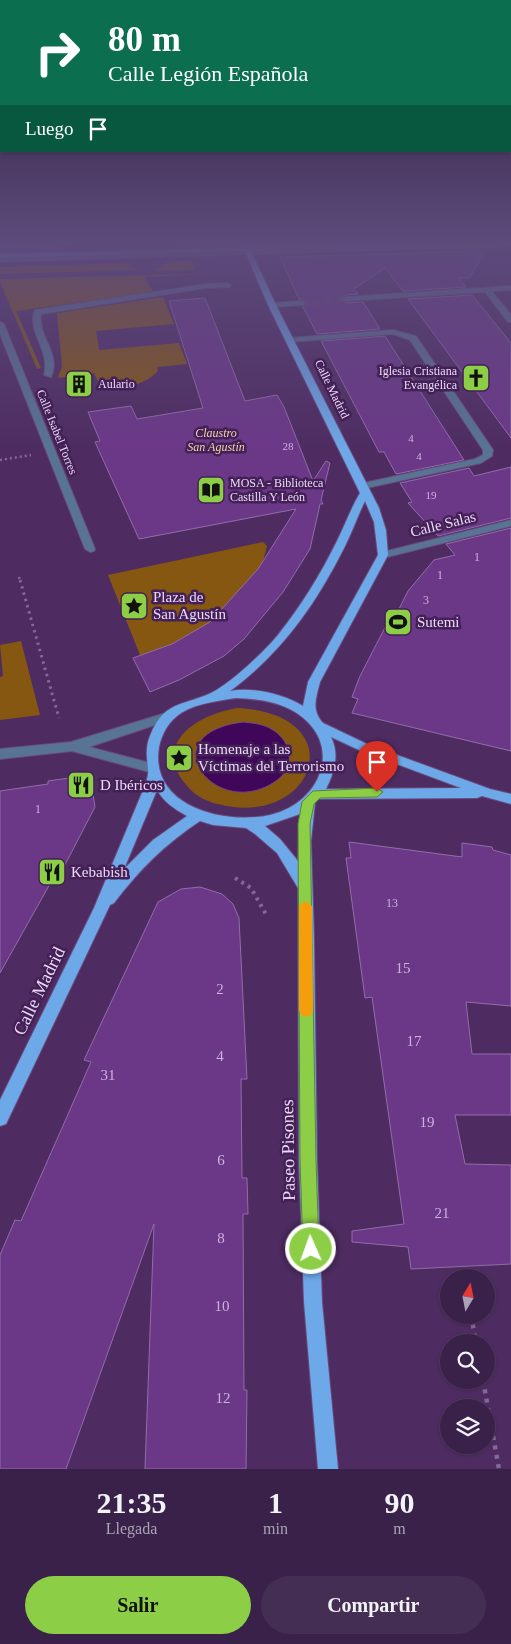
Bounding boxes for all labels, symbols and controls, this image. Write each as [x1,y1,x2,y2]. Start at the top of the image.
icon: right [25,20,90,85]
text: 80 m [108,20,181,59]
text: Calle Legión Española [108,61,308,86]
icon: arrive [84,115,112,143]
text: Luego [25,118,74,139]
street label: Calle Madrid [312,357,352,421]
church icon: Iglesia Cristiana Evangélica [461,363,491,393]
place label: Iglesia Cristiana Evangélica [379,364,458,392]
building icon: Aulario [64,369,94,399]
place label: Aulario [98,377,135,391]
street label: Calle Isabel Torres [34,388,81,477]
park label: Claustro San Agustín [187,426,245,454]
house number: 4 [408,432,414,444]
house number: 28 [283,440,294,452]
house number: 4 [416,450,422,462]
library icon: MOSA - Biblioteca Castilla Y León [196,475,226,505]
place label: MOSA - Biblioteca Castilla Y León [230,476,324,504]
house number: 19 [426,489,437,501]
street label: Calle Salas [409,508,478,540]
house number: 1 [474,550,480,564]
house number: 1 [437,568,443,582]
place label: Plaza de San Agustín [153,589,226,622]
place icon: Plaza de San Agustín [119,591,149,621]
house number: 3 [423,593,429,607]
sports icon: Sutemi [383,607,413,637]
place label: Sutemi [417,614,460,630]
place label: Homenaje a las Víctimas del Terrorismo [198,741,344,774]
pin [356,741,398,792]
place icon: Homenaje a las Víctimas del Terrorismo [164,743,194,773]
icon: arrive [363,748,391,776]
restaurant icon: D Ibéricos [66,770,96,800]
place label: D Ibéricos [100,777,163,793]
house number: 1 [35,802,41,816]
restaurant icon: Kebabish [37,857,67,887]
place label: Kebabish [71,864,128,880]
house number: 13 [386,896,398,910]
street label: Calle Madrid [9,944,69,1038]
house number: 15 [396,960,411,976]
house number: 2 [216,981,224,997]
house number: 17 [407,1033,422,1049]
house number: 4 [216,1048,224,1064]
house number: 31 [101,1067,116,1083]
street label: Paseo Pisones [277,1099,299,1201]
house number: 19 [420,1114,435,1130]
house number: 6 [217,1152,225,1168]
house number: 21 [435,1205,450,1221]
position arrow [284,1222,336,1274]
house number: 8 [217,1230,225,1246]
north arrow [440,1269,495,1324]
map controls [440,1269,495,1454]
house number: 10 [215,1298,230,1314]
button: search [440,1334,495,1389]
house number: 12 [216,1390,231,1406]
button: layers [440,1399,495,1454]
text: 21:35 [97,1486,167,1519]
text: 1 [268,1486,283,1519]
text: 90 [384,1486,414,1519]
text: Llegada [106,1520,157,1537]
text: min [263,1520,288,1537]
text: m [393,1520,406,1537]
button: Salir [25,1576,251,1634]
button: Compartir [261,1576,486,1634]

